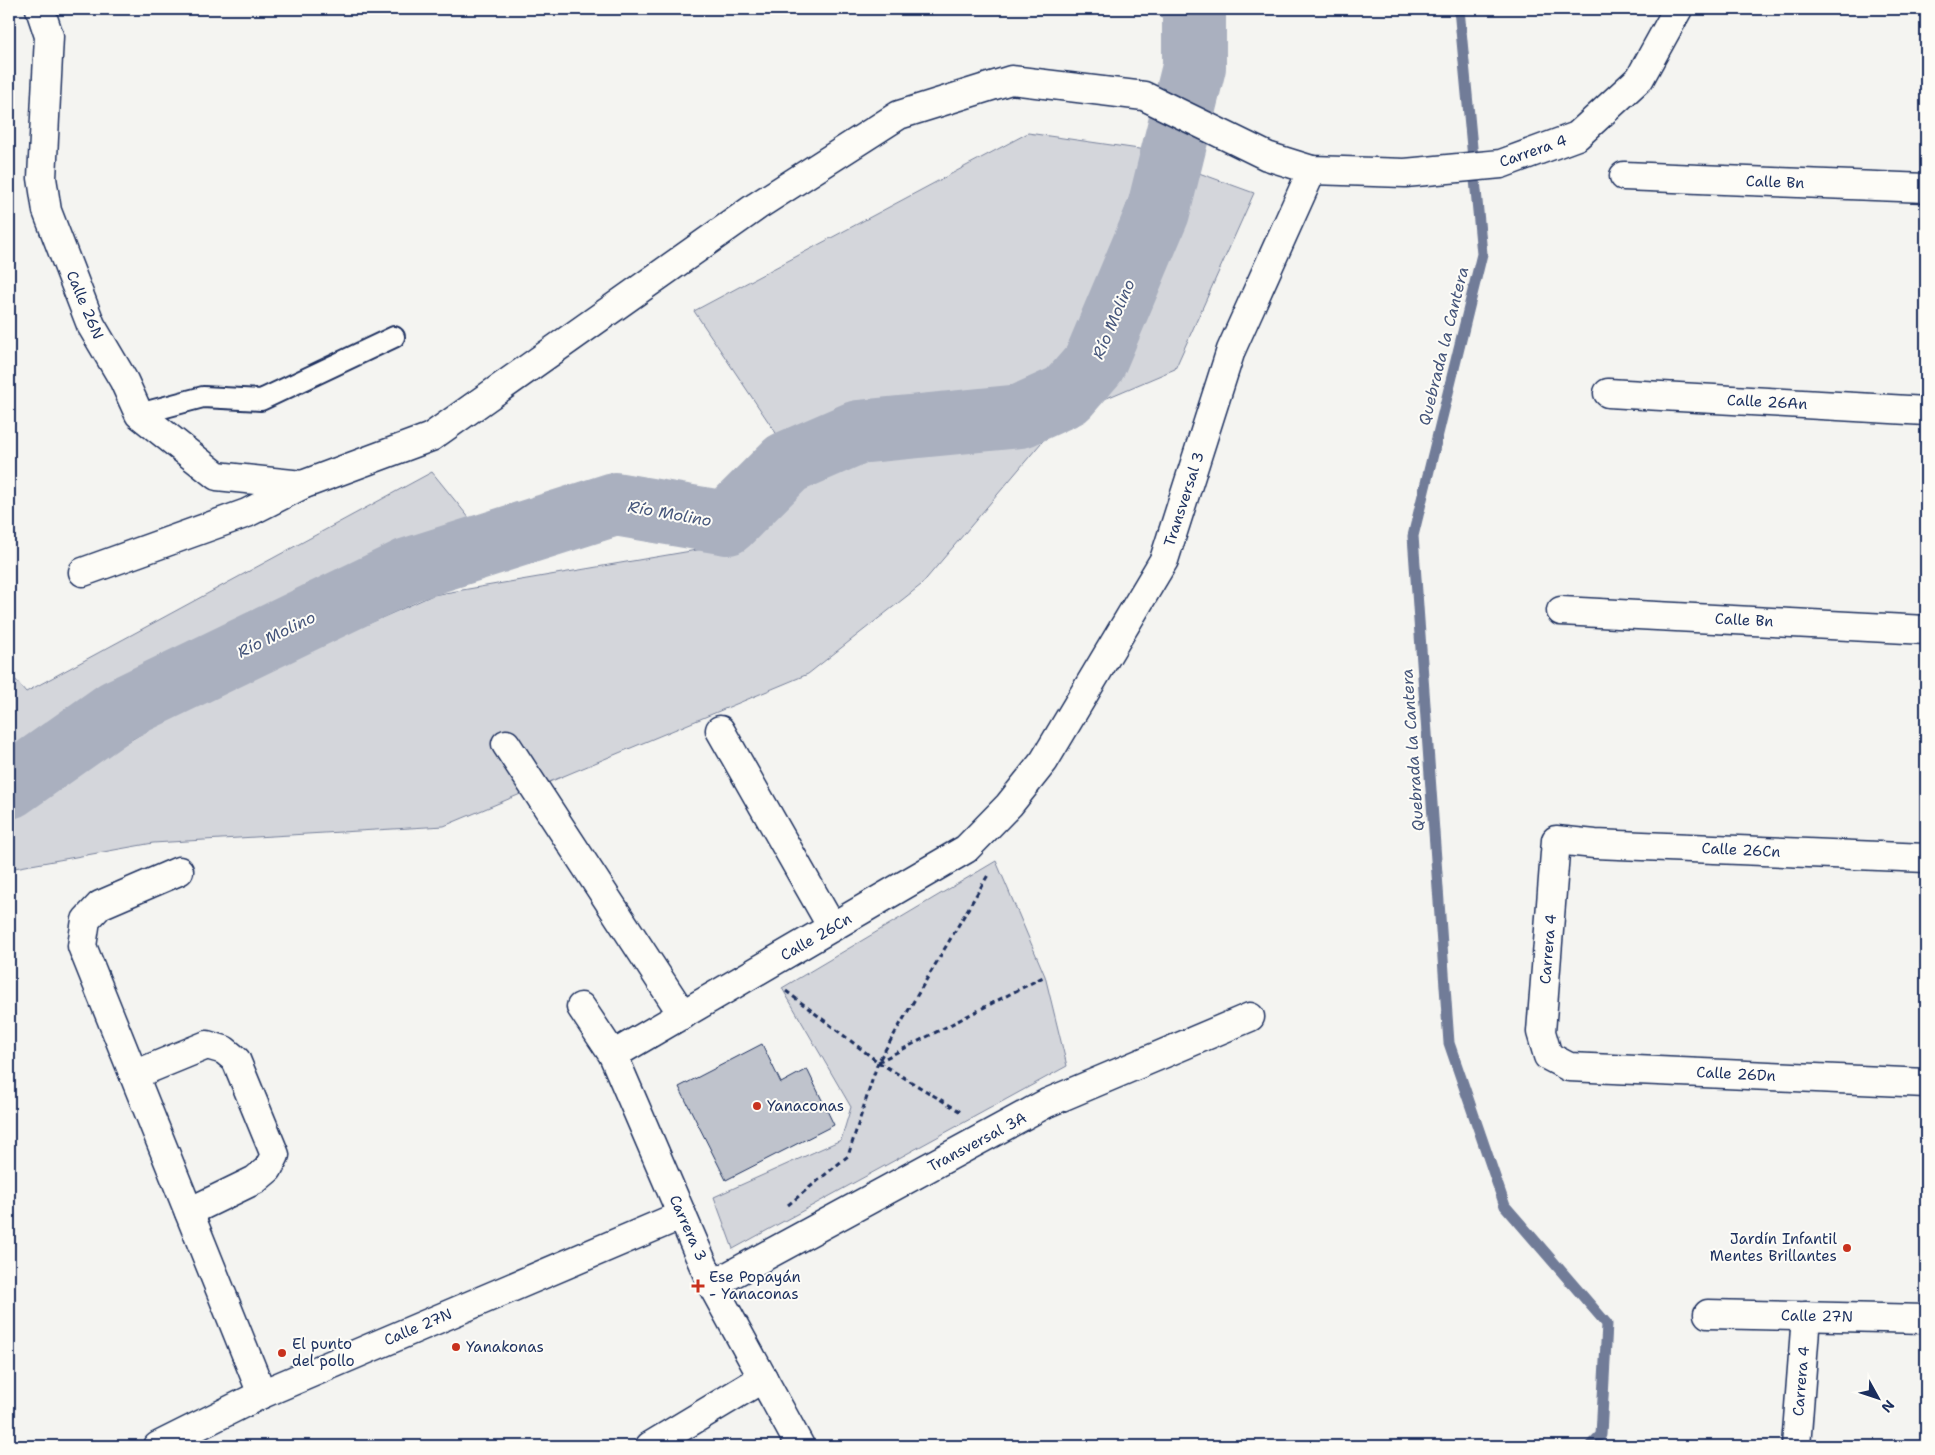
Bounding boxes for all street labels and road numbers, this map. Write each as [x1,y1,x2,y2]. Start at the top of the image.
street label: Carrera 4 [1497,130,1569,172]
street label: Calle Bn [1745,171,1805,193]
street label: Calle 26N [62,268,108,342]
street label: Calle 26An [1726,390,1808,414]
street label: Transversal 3 [1159,449,1209,549]
street label: Calle Bn [1714,608,1774,632]
street label: Calle 26Cn [1701,838,1781,862]
street label: Calle 26Cn [777,909,855,965]
street label: Carrera 4 [1535,913,1561,985]
street label: Calle 26Dn [1696,1062,1776,1086]
street label: Transversal 3A [924,1107,1030,1176]
street label: Carrera 3 [665,1192,711,1264]
street label: Calle 27N [381,1304,455,1350]
street label: Calle 27N [1781,1305,1853,1327]
street label: Carrera 4 [1788,1345,1814,1417]

